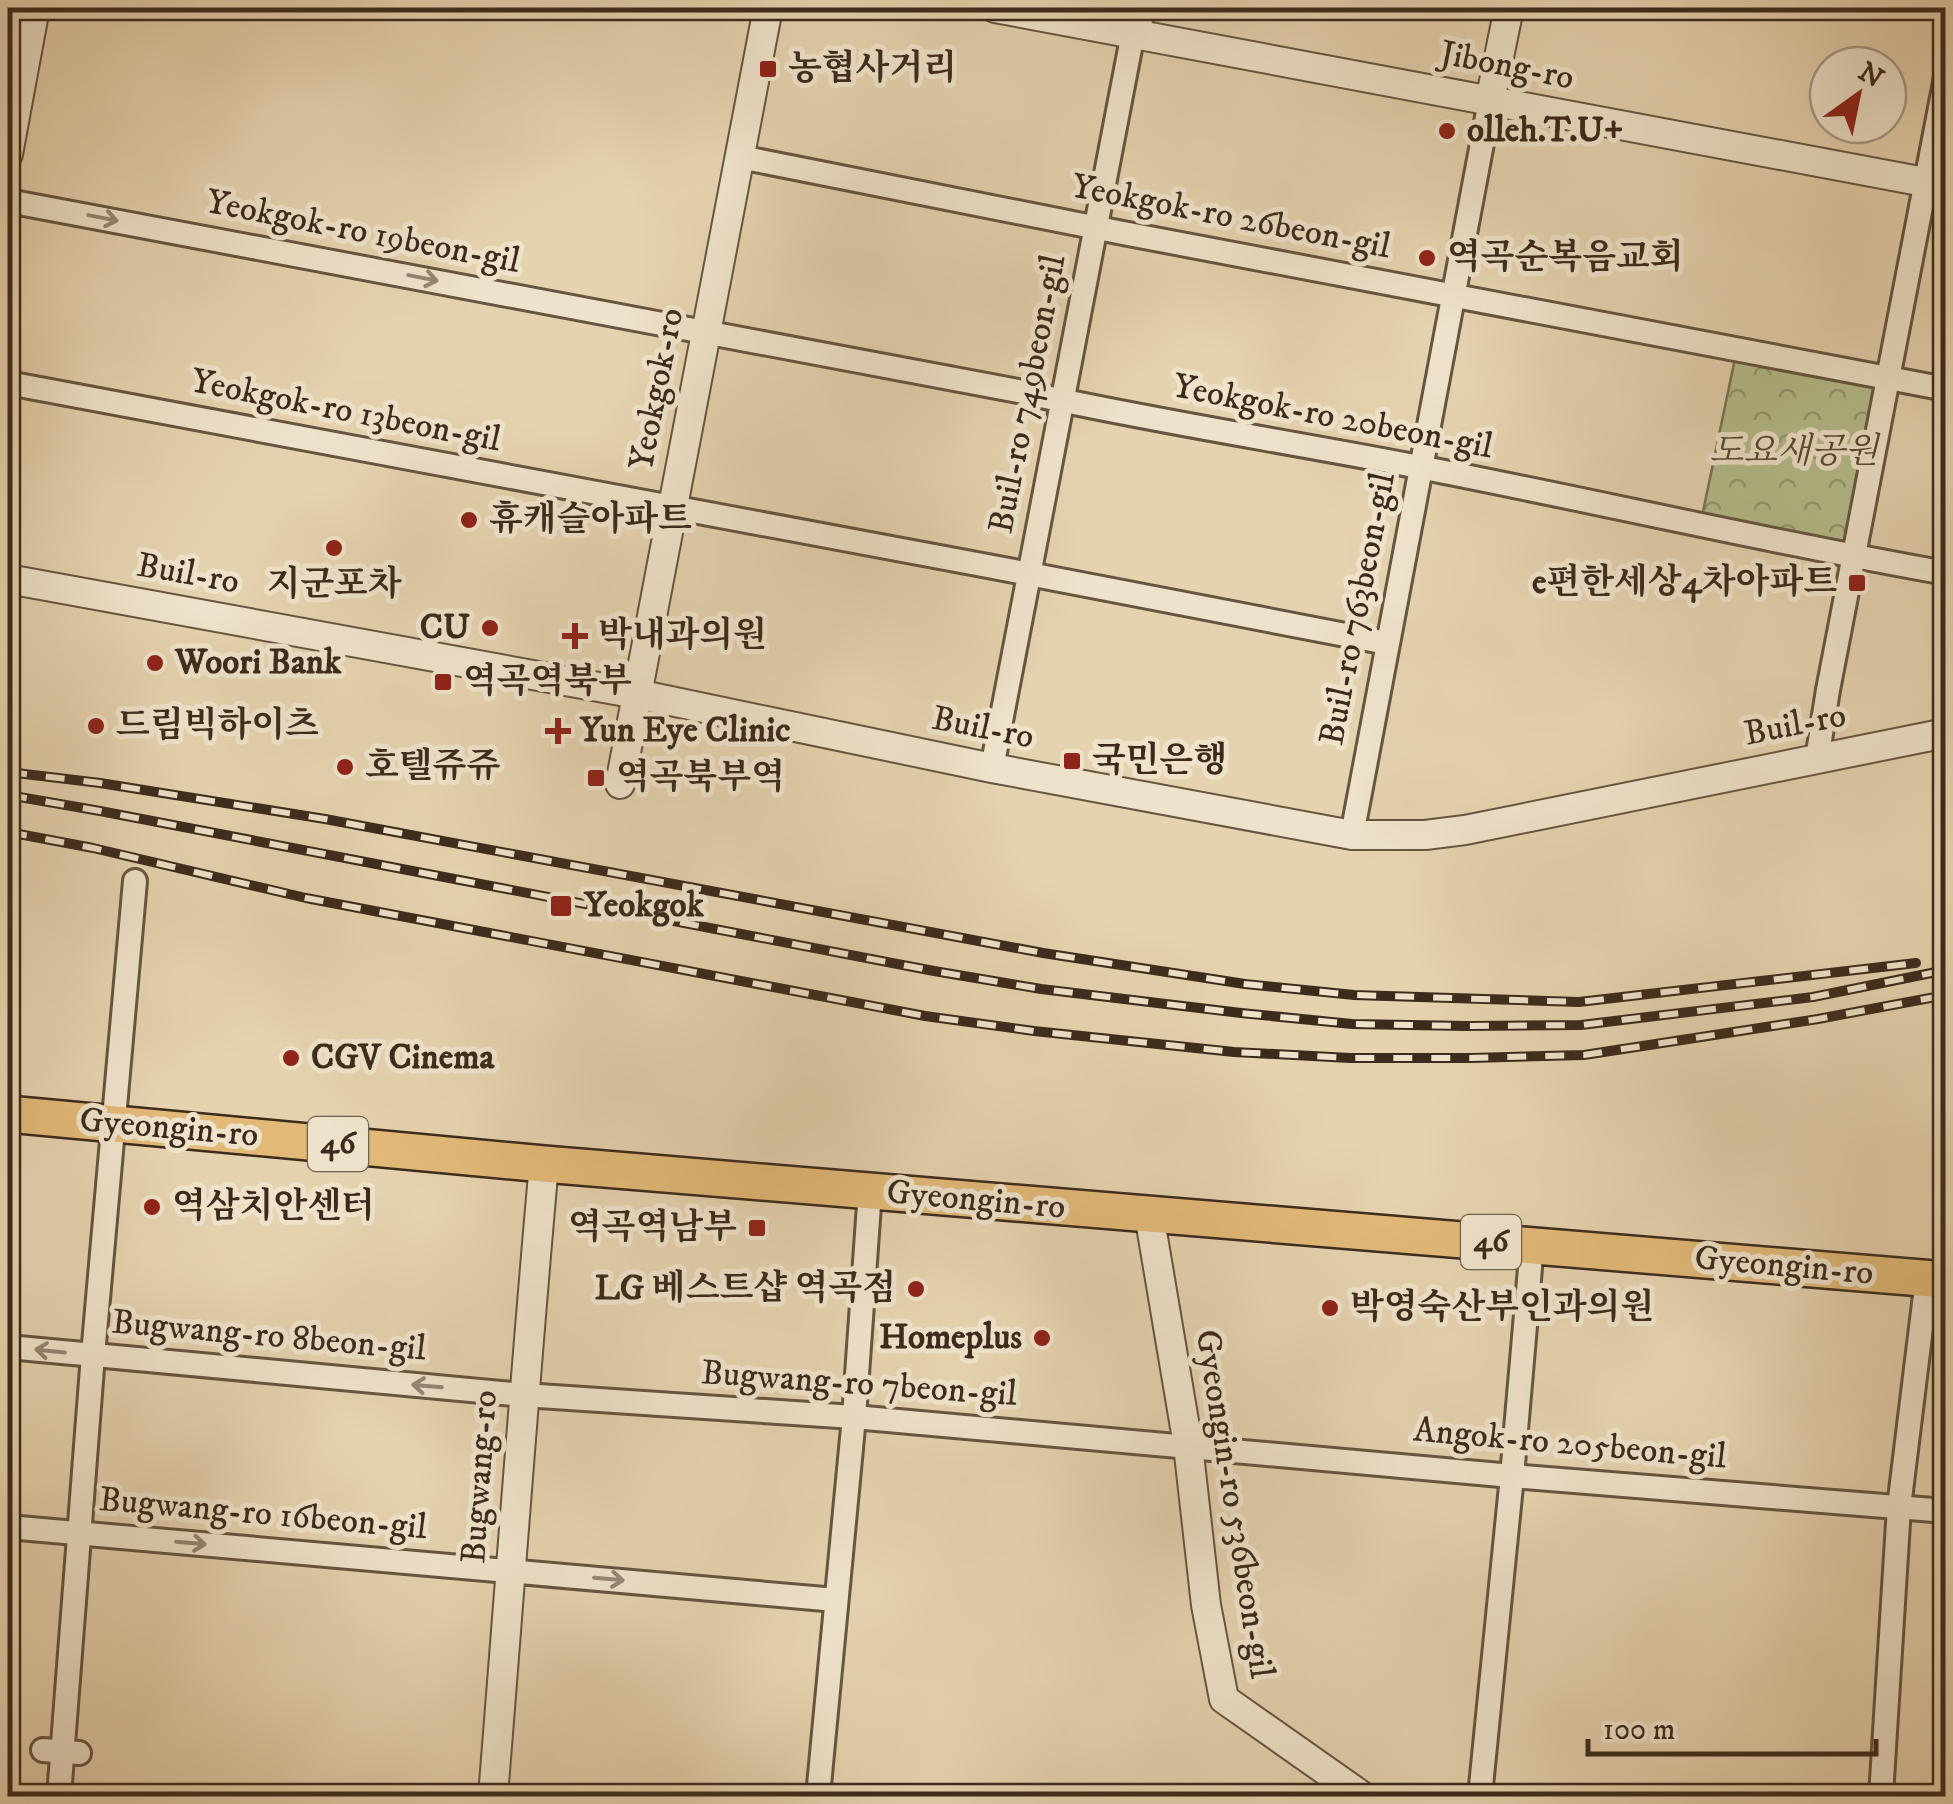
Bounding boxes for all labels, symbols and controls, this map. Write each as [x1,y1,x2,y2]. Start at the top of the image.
street label: Jibong-ro [1433,31,1578,100]
north arrow [1808,45,1908,145]
place label: 농협사거리 [788,47,957,91]
text: N [1852,54,1890,96]
marker: 농협사거리 [757,58,779,80]
place label: olleh.T.U+ [1467,109,1624,153]
marker: olleh.T.U+ [1436,120,1458,142]
street label: Yeokgok-ro 26beon-gil [1068,165,1395,270]
street label: Yeokgok-ro 19beon-gil [202,180,524,284]
one-way arrow [87,210,119,229]
place label: 역곡순복음교회 [1447,236,1684,280]
marker: 역곡순복음교회 [1416,247,1438,269]
street label: Buil-ro 749beon-gil [979,251,1077,537]
one-way arrow [406,270,438,289]
street label: Yeokgok-ro [620,304,694,474]
street label: Yeokgok-ro 13beon-gil [188,359,505,463]
street label: Yeokgok-ro 20beon-gil [1170,364,1497,470]
park label: 도요새공원 [1709,430,1881,474]
street label: Buil-ro 763beon-gil [1310,468,1406,749]
place label: 휴캐슬아파트 [489,498,692,542]
marker: 휴캐슬아파트 [458,509,480,531]
marker: 지군포차 [323,537,345,559]
street label: Buil-ro [134,543,242,605]
place label: e편한세상4차아파트 [1532,561,1837,605]
place label: 지군포차 [266,563,402,607]
marker: e편한세상4차아파트 [1846,572,1868,594]
place label: CU [420,606,470,650]
place label: 박내과의원 [598,614,767,658]
marker: CU [479,617,501,639]
marker: 박내과의원 [562,623,588,649]
place label: Woori Bank [174,641,342,685]
marker: Woori Bank [144,652,166,674]
place label: 역곡역북부 [463,660,632,704]
marker: 역곡역북부 [432,671,454,693]
street label: Buil-ro [1740,694,1850,756]
street label: Buil-ro [928,697,1038,759]
place label: 드림빅하이츠 [116,704,319,748]
place label: Yun Eye Clinic [579,709,790,753]
marker: 드림빅하이츠 [85,715,107,737]
marker: Yun Eye Clinic [545,718,571,744]
place label: 국민은행 [1092,739,1227,783]
place label: 호텔쥬쥬 [365,745,500,789]
marker: 국민은행 [1061,750,1083,772]
marker: 호텔쥬쥬 [334,756,356,778]
place label: 역곡북부역 [616,756,785,800]
marker: 역곡북부역 [585,767,607,789]
place label: Yeokgok [583,884,704,928]
marker: Yeokgok [548,893,574,919]
place label: CGV Cinema [311,1036,496,1080]
marker: CGV Cinema [280,1047,302,1069]
street label: Gyeongin-ro [78,1098,260,1158]
road number: 46 [308,1117,368,1171]
street label: Gyeongin-ro [885,1170,1067,1230]
place label: 역삼치안센터 [172,1185,375,1229]
marker: 역삼치안센터 [141,1196,163,1218]
place label: 역곡역남부 [568,1206,737,1250]
road number: 46 [1461,1215,1521,1269]
marker: 역곡역남부 [746,1217,768,1239]
street label: Gyeongin-ro [1693,1236,1875,1296]
place label: LG 베스트샵 역곡점 [595,1267,896,1311]
marker: LG 베스트샵 역곡점 [905,1278,927,1300]
place label: 박영숙산부인과의원 [1350,1286,1654,1330]
marker: 박영숙산부인과의원 [1319,1297,1341,1319]
street label: Bugwang-ro 8beon-gil [110,1300,429,1372]
place label: Homeplus [879,1316,1022,1360]
street label: Gyeongin-ro 536beon-gil [1185,1326,1283,1682]
marker: Homeplus [1031,1327,1053,1349]
one-way arrow [35,1341,67,1360]
street label: Bugwang-ro 7beon-gil [700,1351,1019,1417]
one-way arrow [412,1376,444,1395]
street label: Bugwang-ro [452,1389,508,1565]
street label: Angok-ro 205beon-gil [1412,1408,1729,1480]
street label: Bugwang-ro 16beon-gil [97,1478,429,1550]
one-way arrow [174,1534,207,1553]
one-way arrow [592,1570,624,1589]
scale bar [1588,1694,1876,1756]
text: 100 m [1603,1712,1675,1749]

